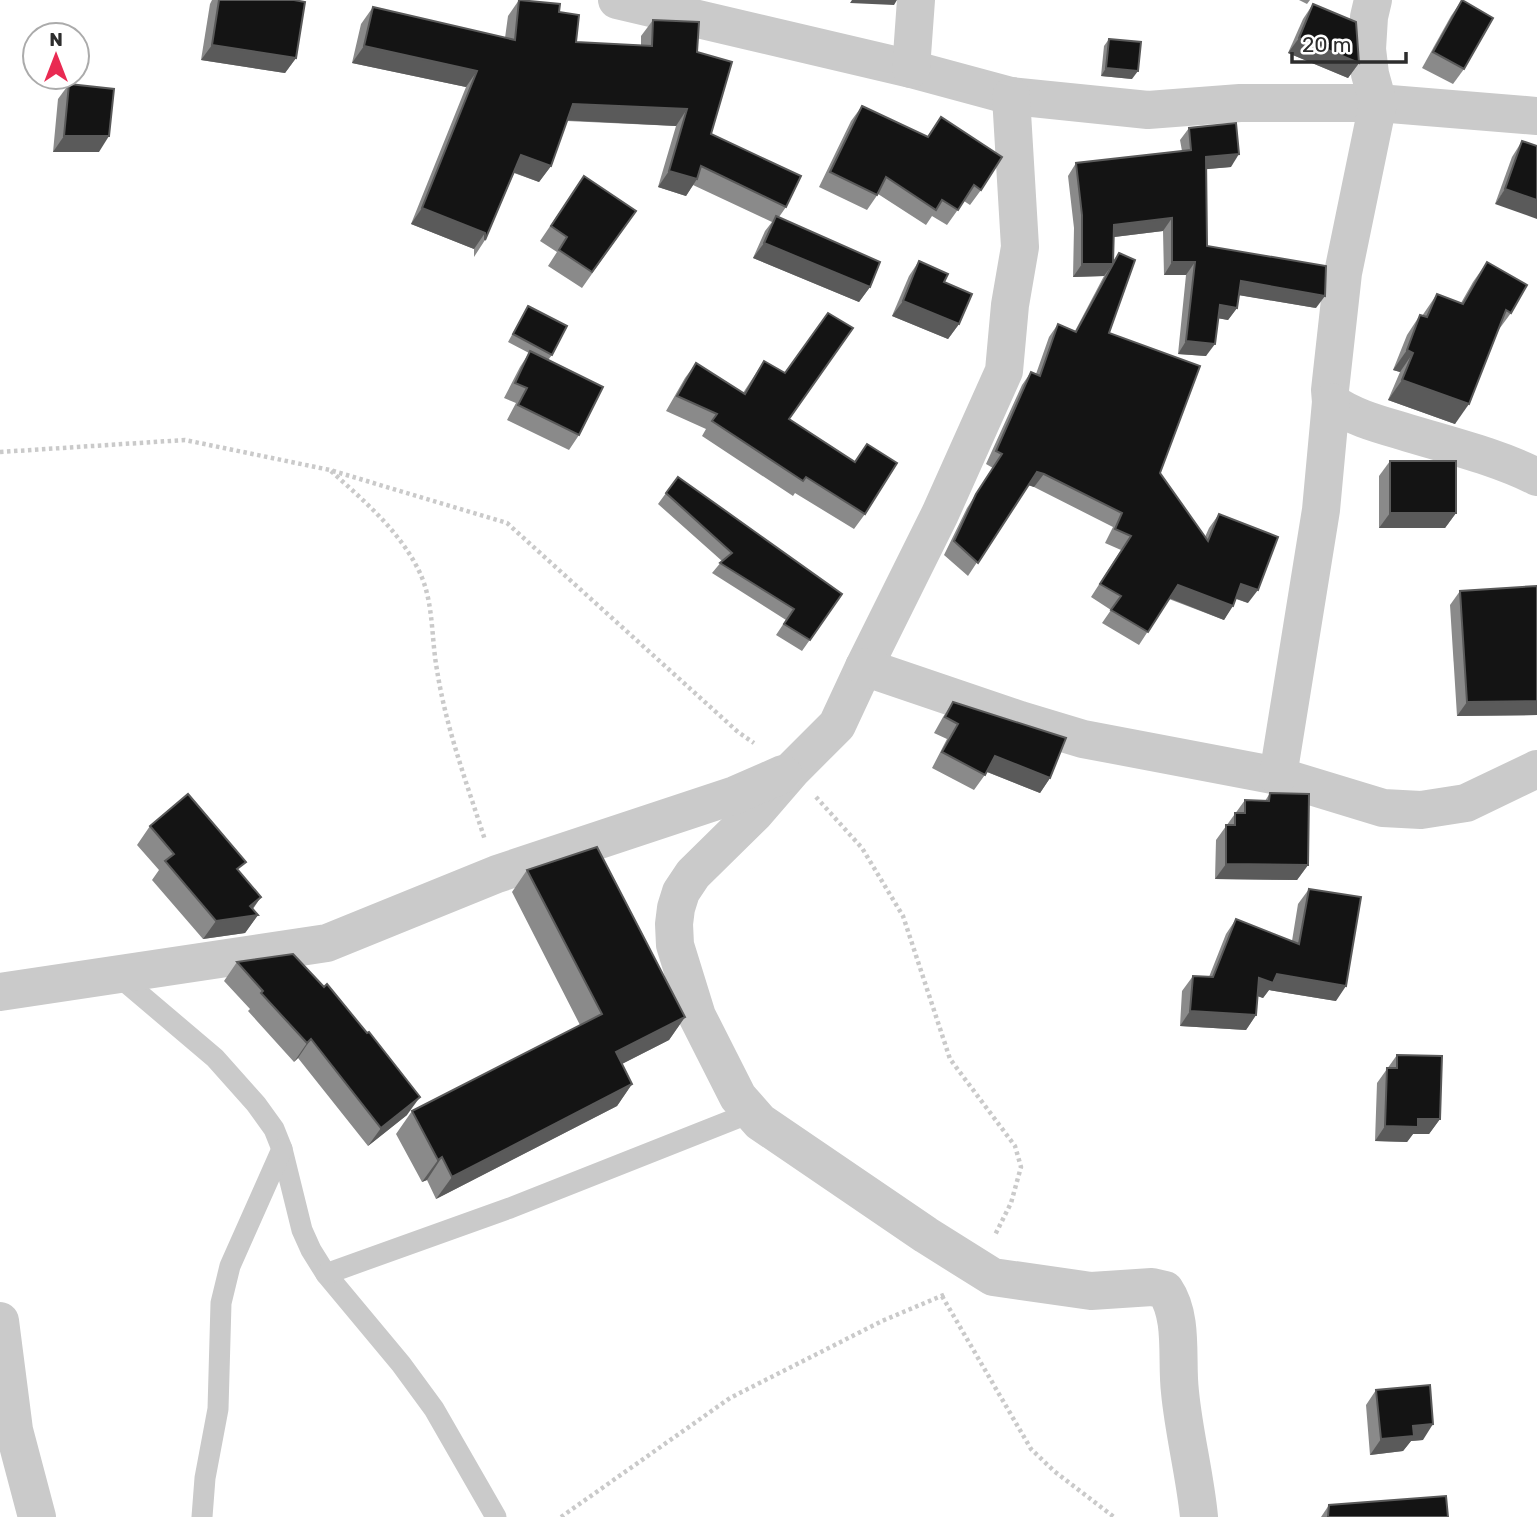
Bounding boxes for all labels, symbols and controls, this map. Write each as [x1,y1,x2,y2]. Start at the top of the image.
north arrow [21,21,91,91]
scale bar [1292,21,1406,65]
text: N [49,28,63,51]
text: 20 m [1302,32,1351,57]

